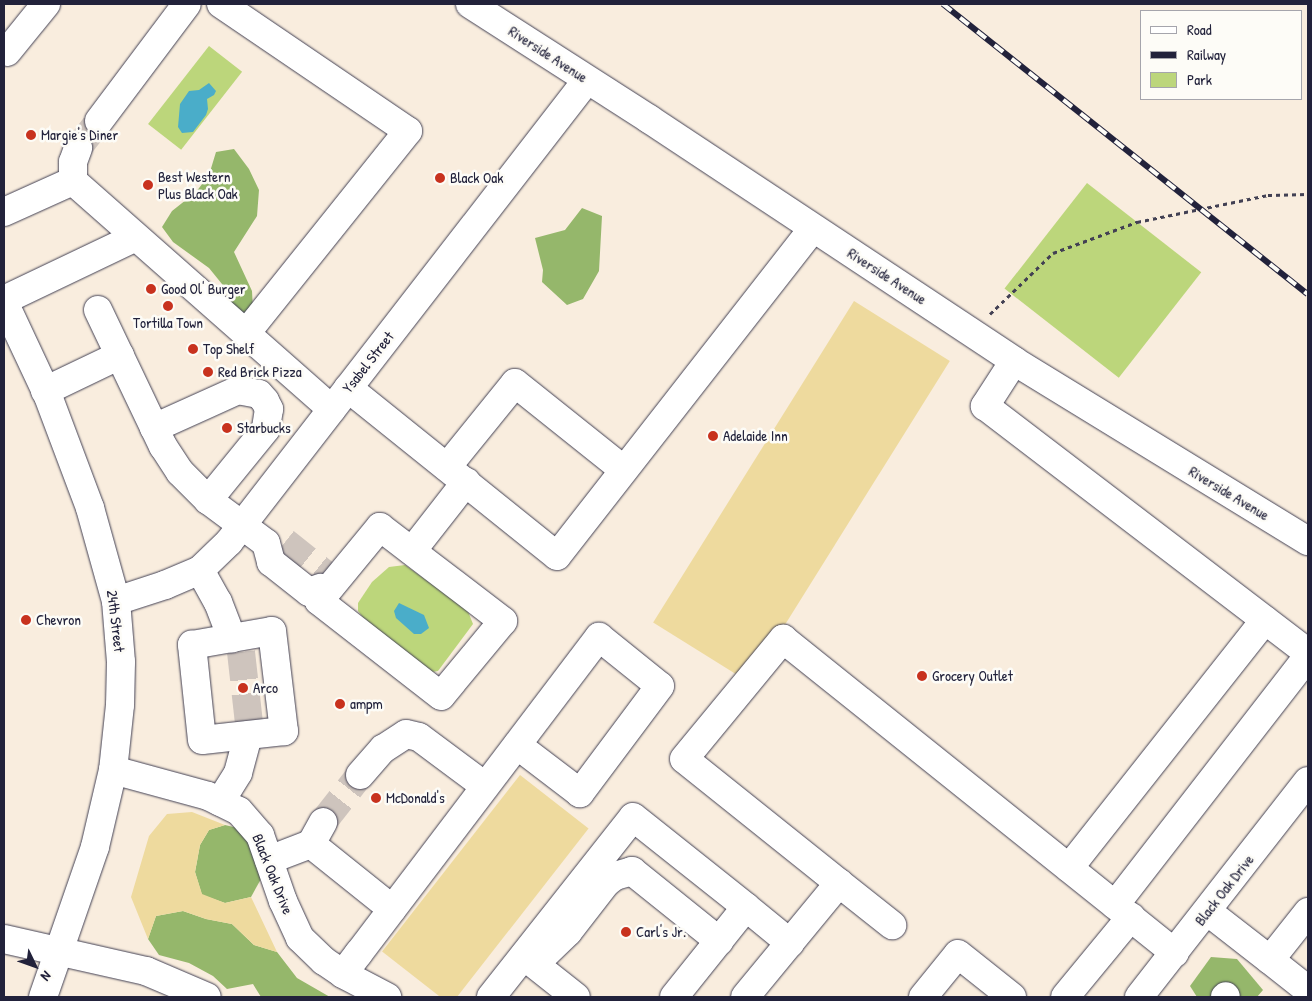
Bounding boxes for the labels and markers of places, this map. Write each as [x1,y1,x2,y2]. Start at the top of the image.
place label: Margie's Diner [41,126,118,144]
marker: Margie's Diner [25,129,37,141]
place label: Best Western Plus Black Oak [158,167,238,202]
place label: Black Oak [450,169,503,187]
marker: Black Oak [434,172,446,184]
marker: Best Western Plus Black Oak [142,179,154,191]
place label: Good Ol' Burger [161,280,246,298]
marker: Good Ol' Burger [145,283,157,295]
marker: Tortilla Town [162,300,174,312]
place label: Tortilla Town [133,314,203,332]
place label: Top Shelf [203,340,254,358]
marker: Top Shelf [187,343,199,355]
place label: Red Brick Pizza [218,363,302,381]
marker: Red Brick Pizza [202,366,214,378]
place label: Starbucks [237,419,291,437]
marker: Starbucks [221,422,233,434]
place label: Adelaide Inn [723,427,788,445]
marker: Adelaide Inn [707,430,719,442]
place label: Chevron [36,611,81,629]
marker: Chevron [20,614,32,626]
place label: Grocery Outlet [932,667,1013,685]
marker: Grocery Outlet [916,670,928,682]
place label: Arco [253,679,278,697]
marker: Arco [237,682,249,694]
place label: ampm [350,695,383,713]
marker: ampm [334,698,346,710]
place label: McDonald's [386,789,445,807]
marker: McDonald's [370,792,382,804]
place label: Carl's Jr. [636,923,686,941]
marker: Carl's Jr. [620,926,632,938]

